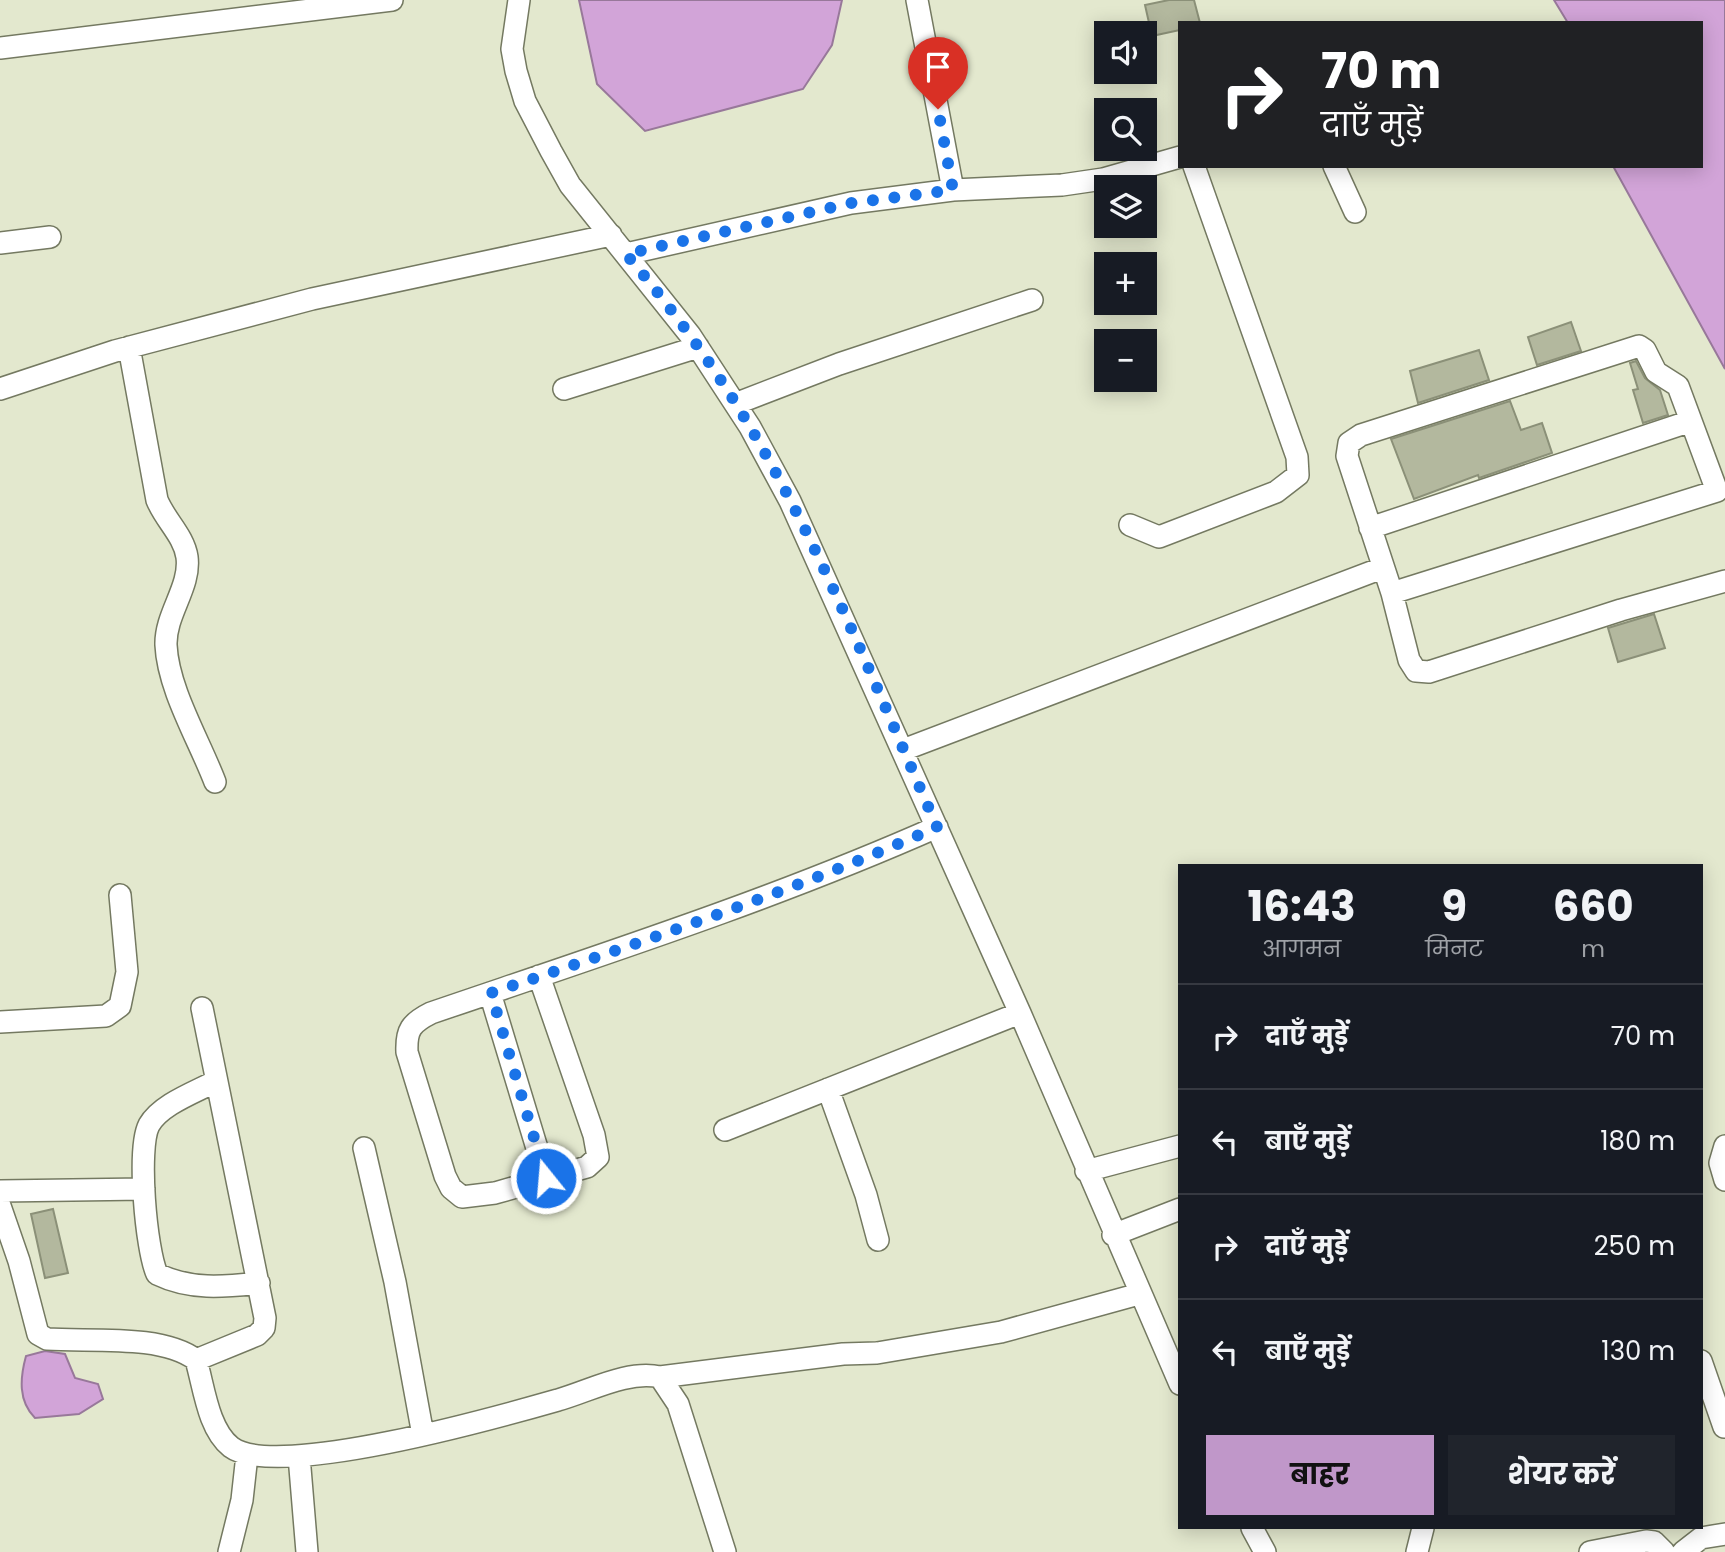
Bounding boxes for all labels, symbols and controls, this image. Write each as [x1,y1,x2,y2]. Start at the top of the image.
map controls [1094,21,1157,392]
button: sound [1094,21,1157,84]
pin [908,37,968,109]
text: 70 m [1321,37,1441,105]
icon: arrive [919,48,957,86]
icon: right [1206,49,1297,140]
button: search [1094,98,1157,161]
text: दाएँ मुड़ें [1321,102,1423,147]
button: layers [1094,175,1157,238]
button: + [1094,252,1157,315]
button: − [1094,329,1157,392]
text: 16:43 [1247,877,1356,936]
text: 9 [1441,877,1467,936]
text: 660 [1553,877,1634,936]
text: आगमन [1262,933,1341,965]
text: मिनट [1425,933,1483,965]
text: m [1581,933,1605,965]
icon: right [1206,1018,1244,1056]
text: दाएँ मुड़ें [1265,1018,1348,1054]
text: 70 m [1611,1018,1675,1054]
icon: left [1206,1123,1244,1161]
text: बाएँ मुड़ें [1265,1123,1350,1159]
text: 180 m [1600,1123,1675,1159]
position arrow [509,1141,583,1215]
icon: right [1206,1228,1244,1266]
text: दाएँ मुड़ें [1265,1228,1348,1264]
text: 250 m [1594,1228,1675,1264]
icon: left [1206,1333,1244,1371]
text: बाएँ मुड़ें [1265,1333,1350,1369]
text: 130 m [1601,1333,1675,1369]
button: बाहर [1206,1435,1434,1515]
button: शेयर करें [1448,1435,1675,1515]

